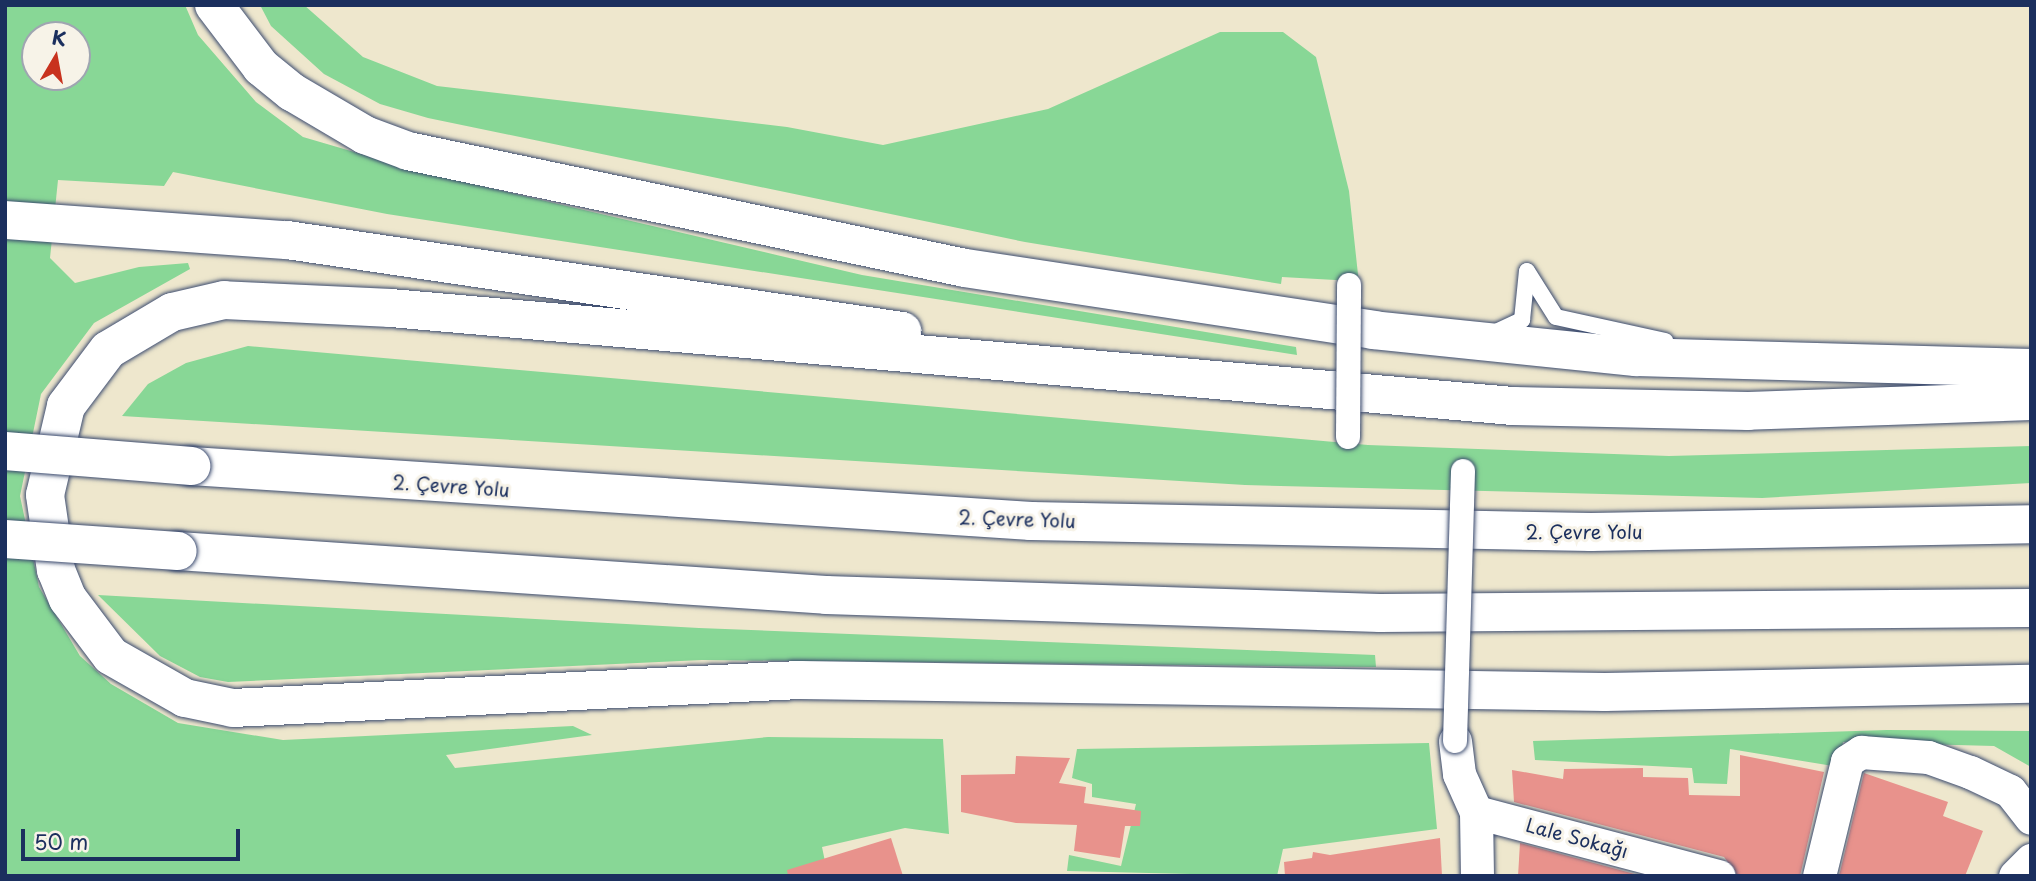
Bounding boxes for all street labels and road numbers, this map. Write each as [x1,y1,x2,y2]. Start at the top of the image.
street label: 2. Çevre Yolu [391,471,511,501]
street label: 2. Çevre Yolu [958,506,1076,532]
street label: 2. Çevre Yolu [1525,521,1643,543]
street label: Lale Sokağı [1523,813,1631,863]

